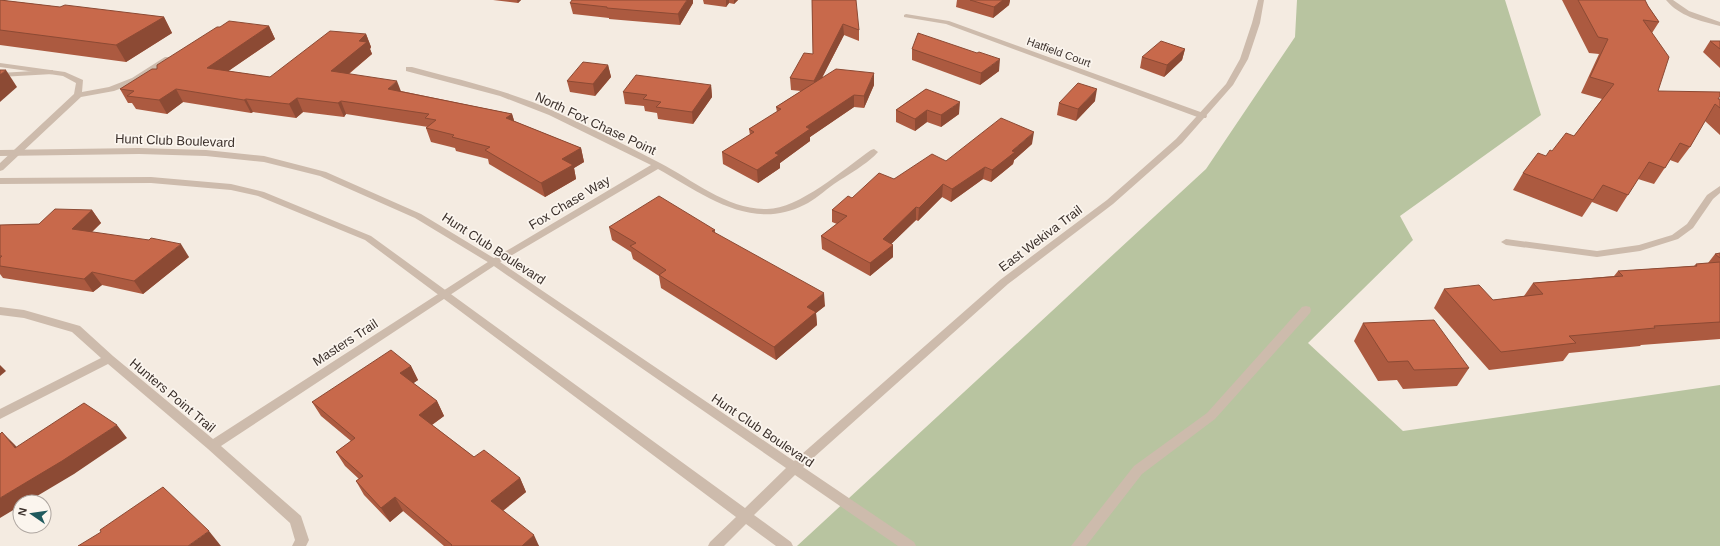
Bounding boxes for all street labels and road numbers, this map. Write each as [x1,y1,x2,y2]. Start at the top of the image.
street label: Hatfield Court [1025,35,1093,69]
street label: North Fox Chase Point [533,89,659,158]
street label: Hunt Club Boulevard [115,131,235,150]
street label: Fox Chase Way [526,172,613,233]
street label: East Wekiva Trail [996,202,1085,275]
street label: Hunt Club Boulevard [439,209,548,287]
street label: Masters Trail [310,316,381,369]
street label: Hunters Point Trail [127,355,219,436]
street label: Hunt Club Boulevard [709,391,817,470]

